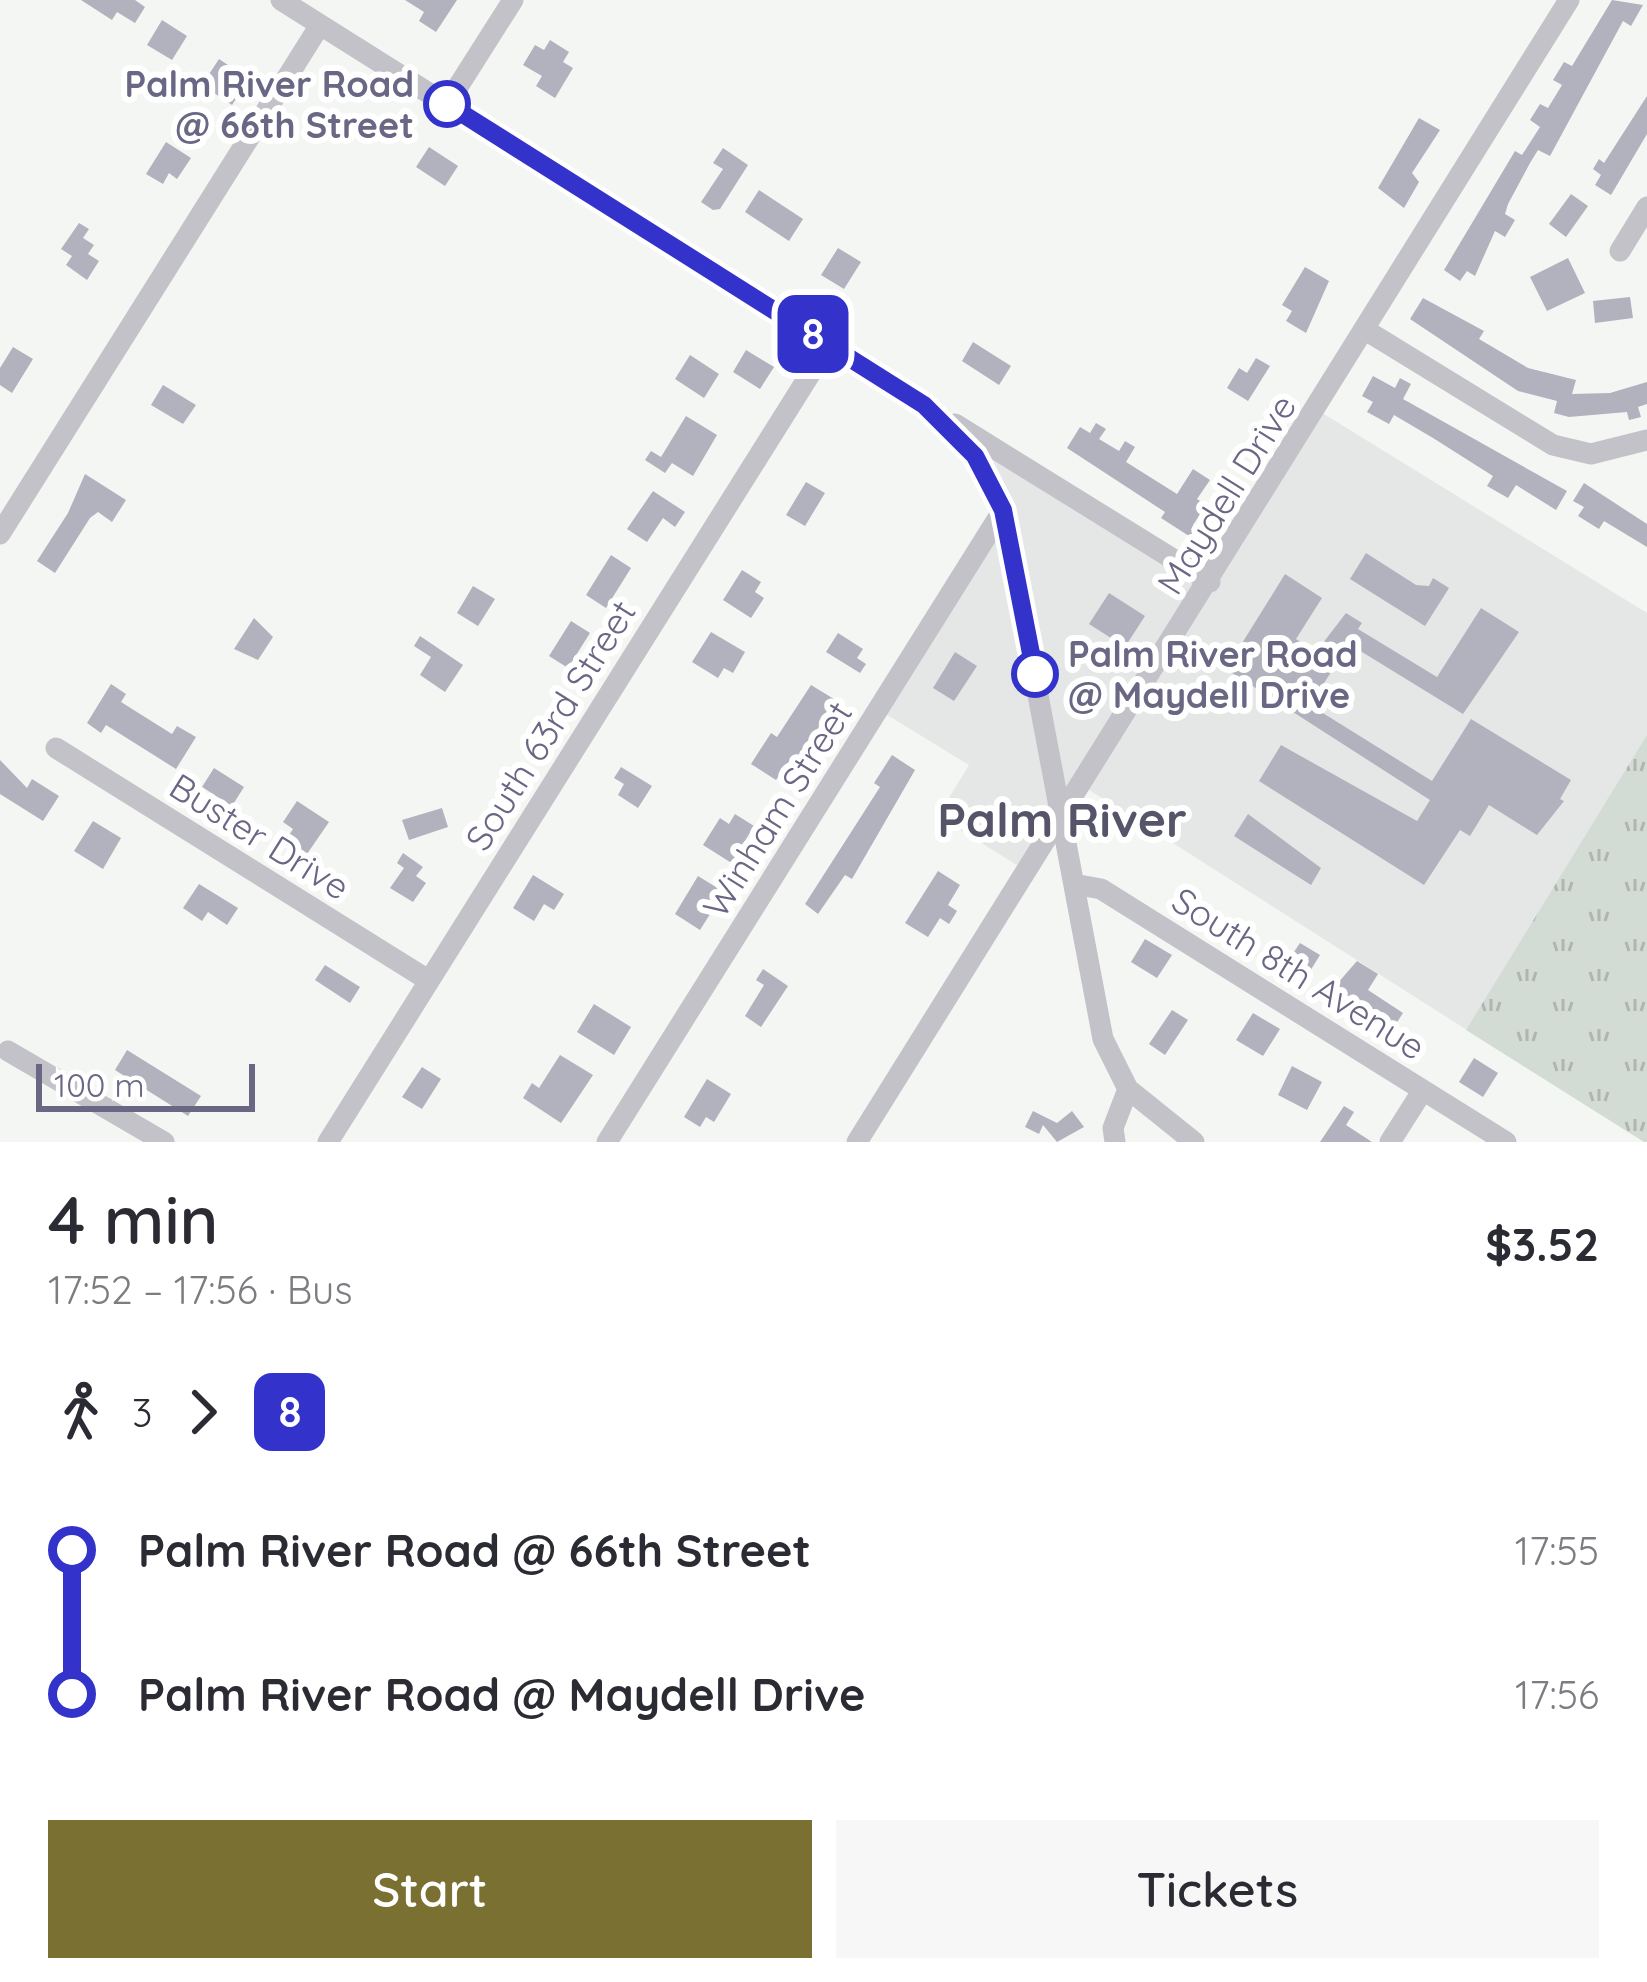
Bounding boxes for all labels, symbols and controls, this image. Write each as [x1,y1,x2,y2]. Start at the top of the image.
place label: Palm River Road @ 66th Street [124,61,414,147]
marker: Palm River Road @ 66th Street [425,82,469,126]
line badge: 8 [774,295,852,373]
text: 8 [801,307,825,360]
street label: Maydell Drive [1147,386,1305,602]
street label: South 63rd Street [455,592,645,858]
place label: Palm River Road @ Maydell Drive [1068,631,1358,717]
marker: Palm River Road @ Maydell Drive [1013,652,1057,696]
street label: Winham Street [693,693,861,925]
street label: Buster Drive [162,763,358,909]
district label: Palm River [937,789,1187,849]
street label: South 8th Avenue [1164,877,1434,1069]
scale bar [36,1058,255,1111]
text: 100 m [54,1064,145,1105]
text: 4 min [48,1178,219,1261]
text: $3.52 [1485,1216,1599,1272]
text: 17:52 – 17:56 · Bus [48,1265,353,1314]
icon: walk [48,1379,114,1445]
icon: forward [170,1379,236,1445]
text: 8 [278,1385,301,1438]
text: 3 [132,1388,152,1437]
text: Palm River Road @ 66th Street [138,1522,811,1578]
text: 17:55 [1515,1526,1599,1575]
text: Palm River Road @ Maydell Drive [138,1666,866,1722]
text: 17:56 [1515,1670,1599,1719]
button: Start [48,1820,812,1958]
button: Tickets [836,1820,1599,1958]

